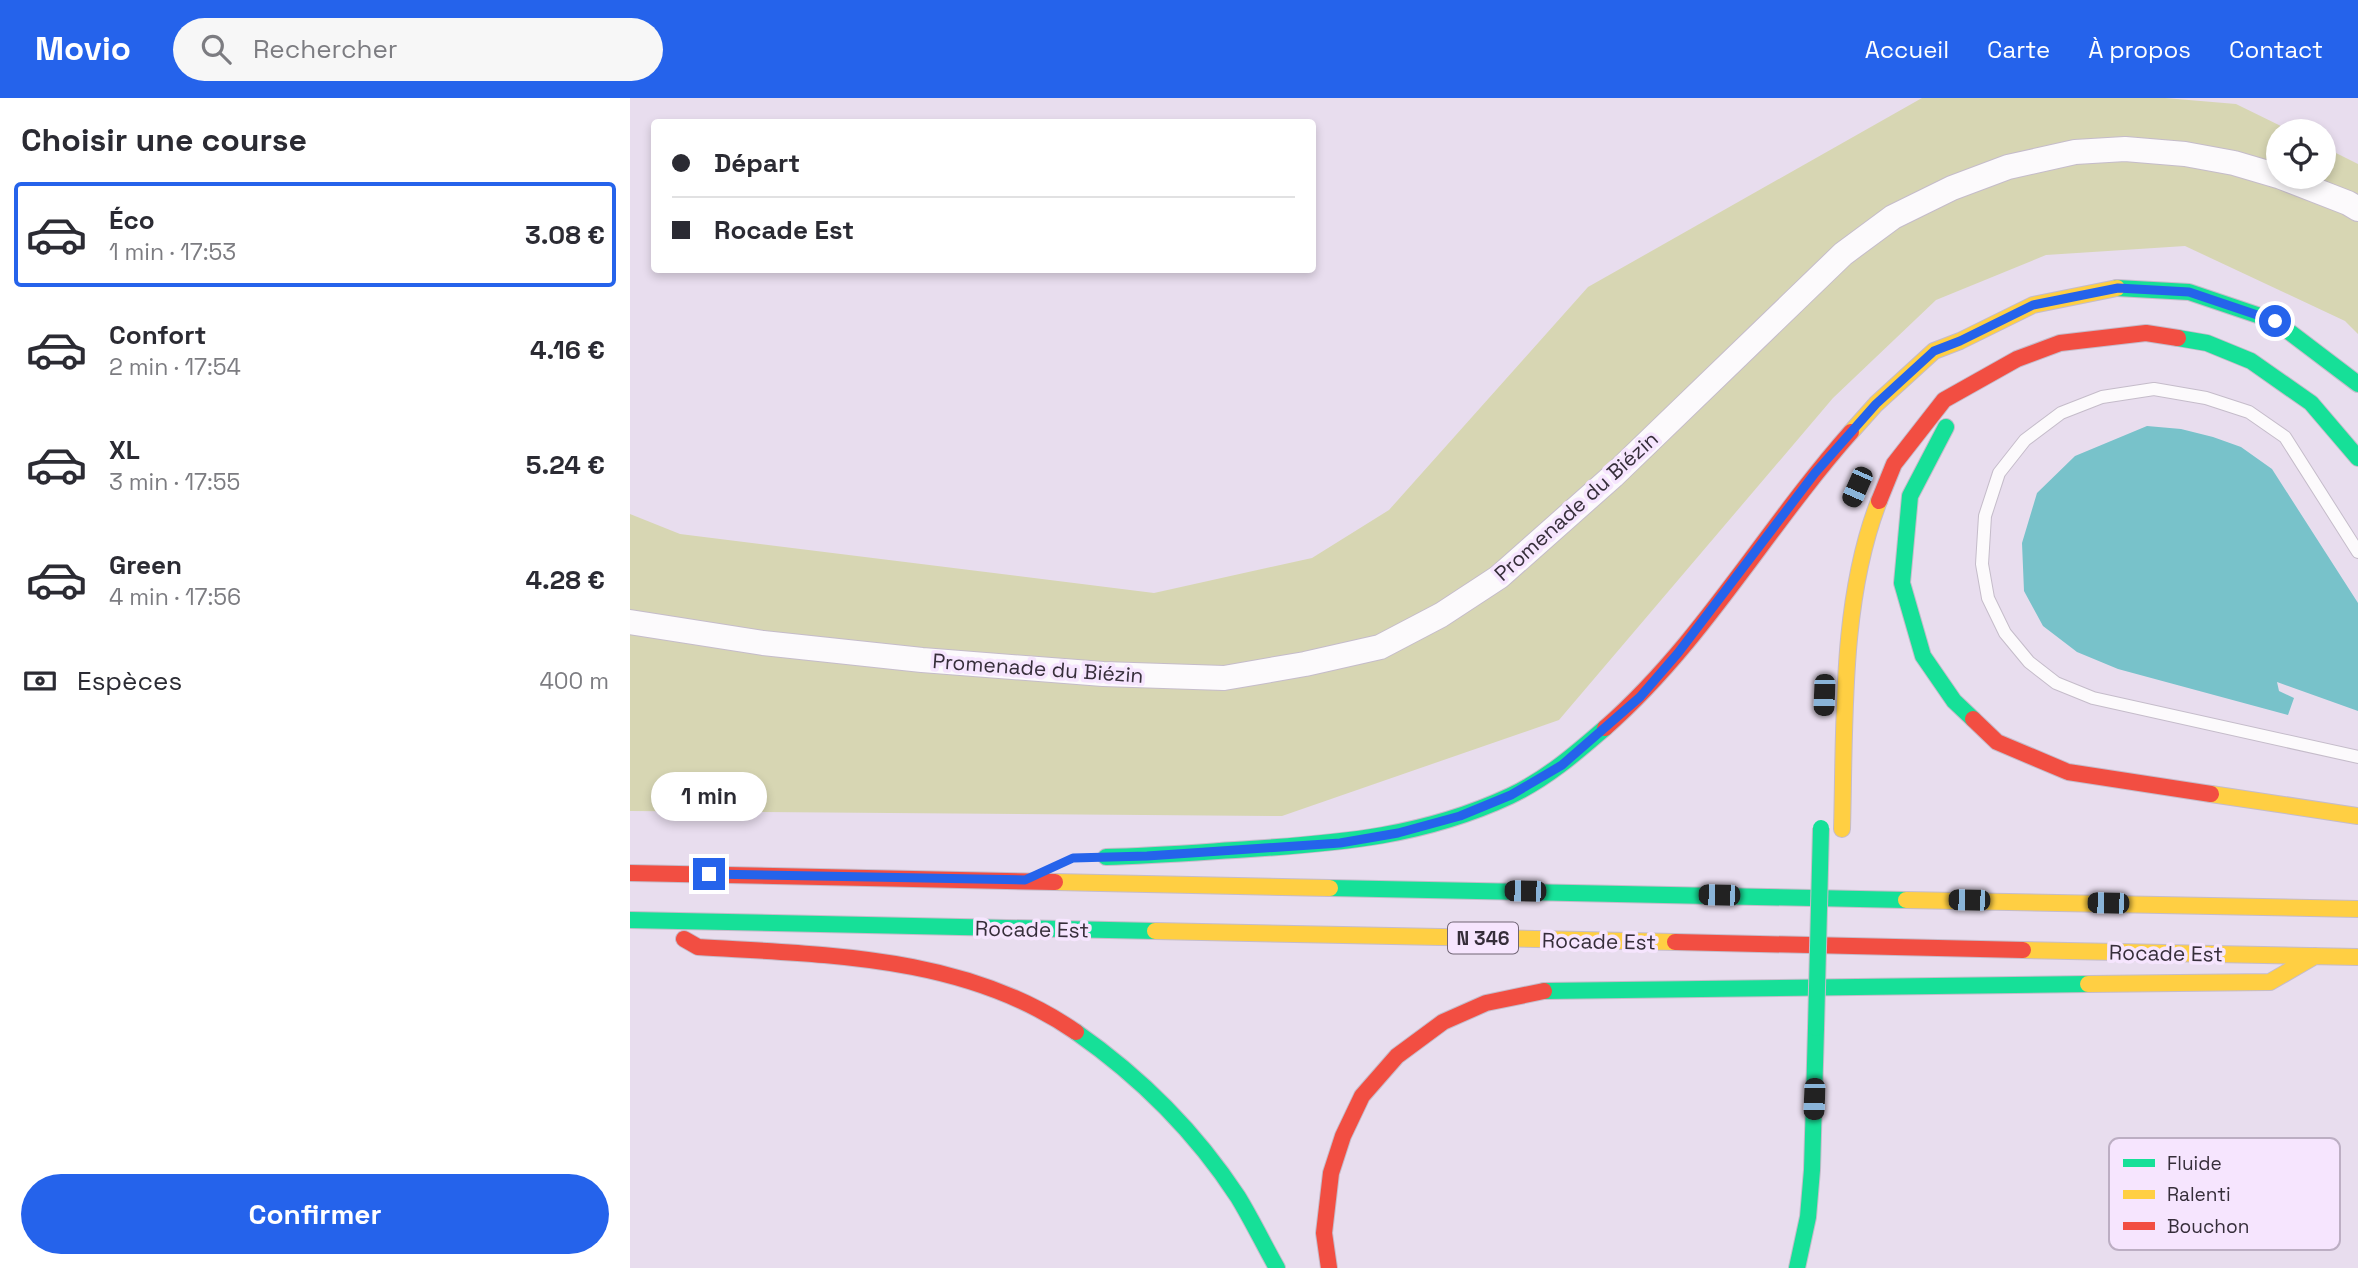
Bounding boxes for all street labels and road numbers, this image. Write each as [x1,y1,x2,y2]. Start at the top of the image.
street label: Promenade du Biézin [1488,425,1664,587]
street label: Promenade du Biézin [932,647,1144,689]
street label: Rocade Est [975,915,1089,943]
road number: N 346 [1448,922,1518,954]
street label: Rocade Est [1542,927,1656,955]
street label: Rocade Est [2109,939,2223,967]

